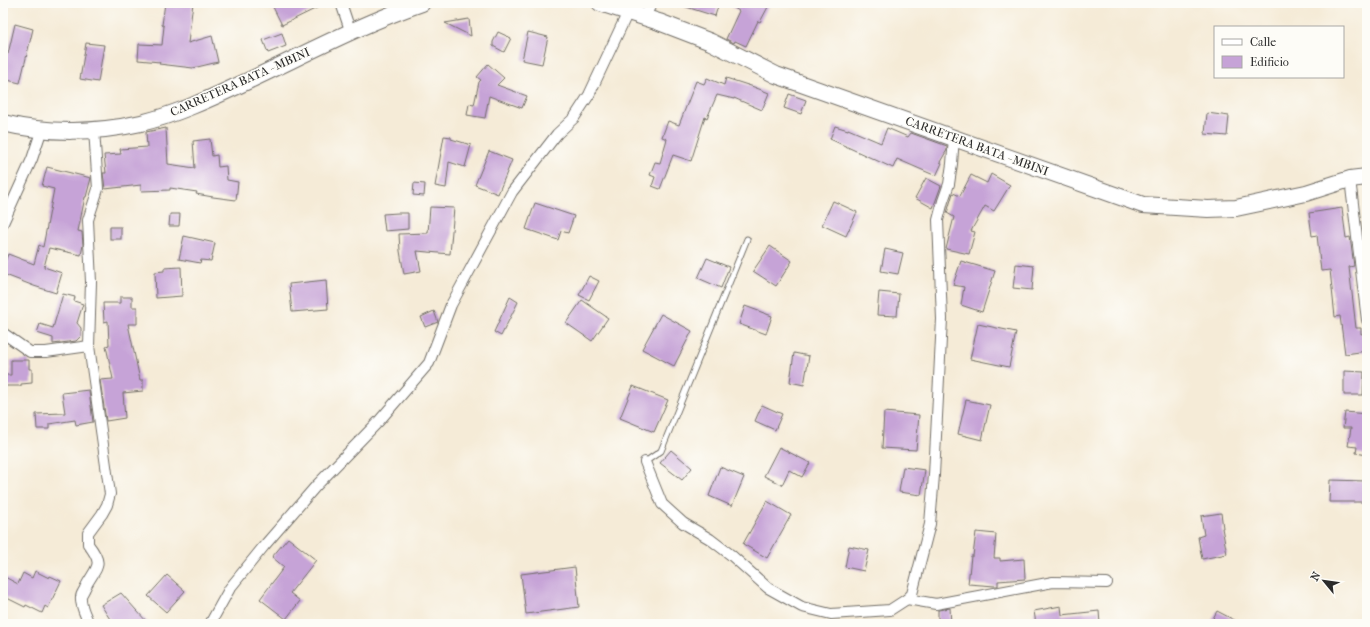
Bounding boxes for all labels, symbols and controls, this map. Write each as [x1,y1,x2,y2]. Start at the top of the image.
legend [1214,26,1344,78]
text: Calle [1250,35,1276,49]
street label: CARRETERA BATA - MBINI [168,45,312,119]
text: Edificio [1250,55,1289,69]
street label: CARRETERA BATA - MBINI [903,114,1051,179]
north arrow [1304,561,1344,601]
text: N [1308,569,1324,583]

